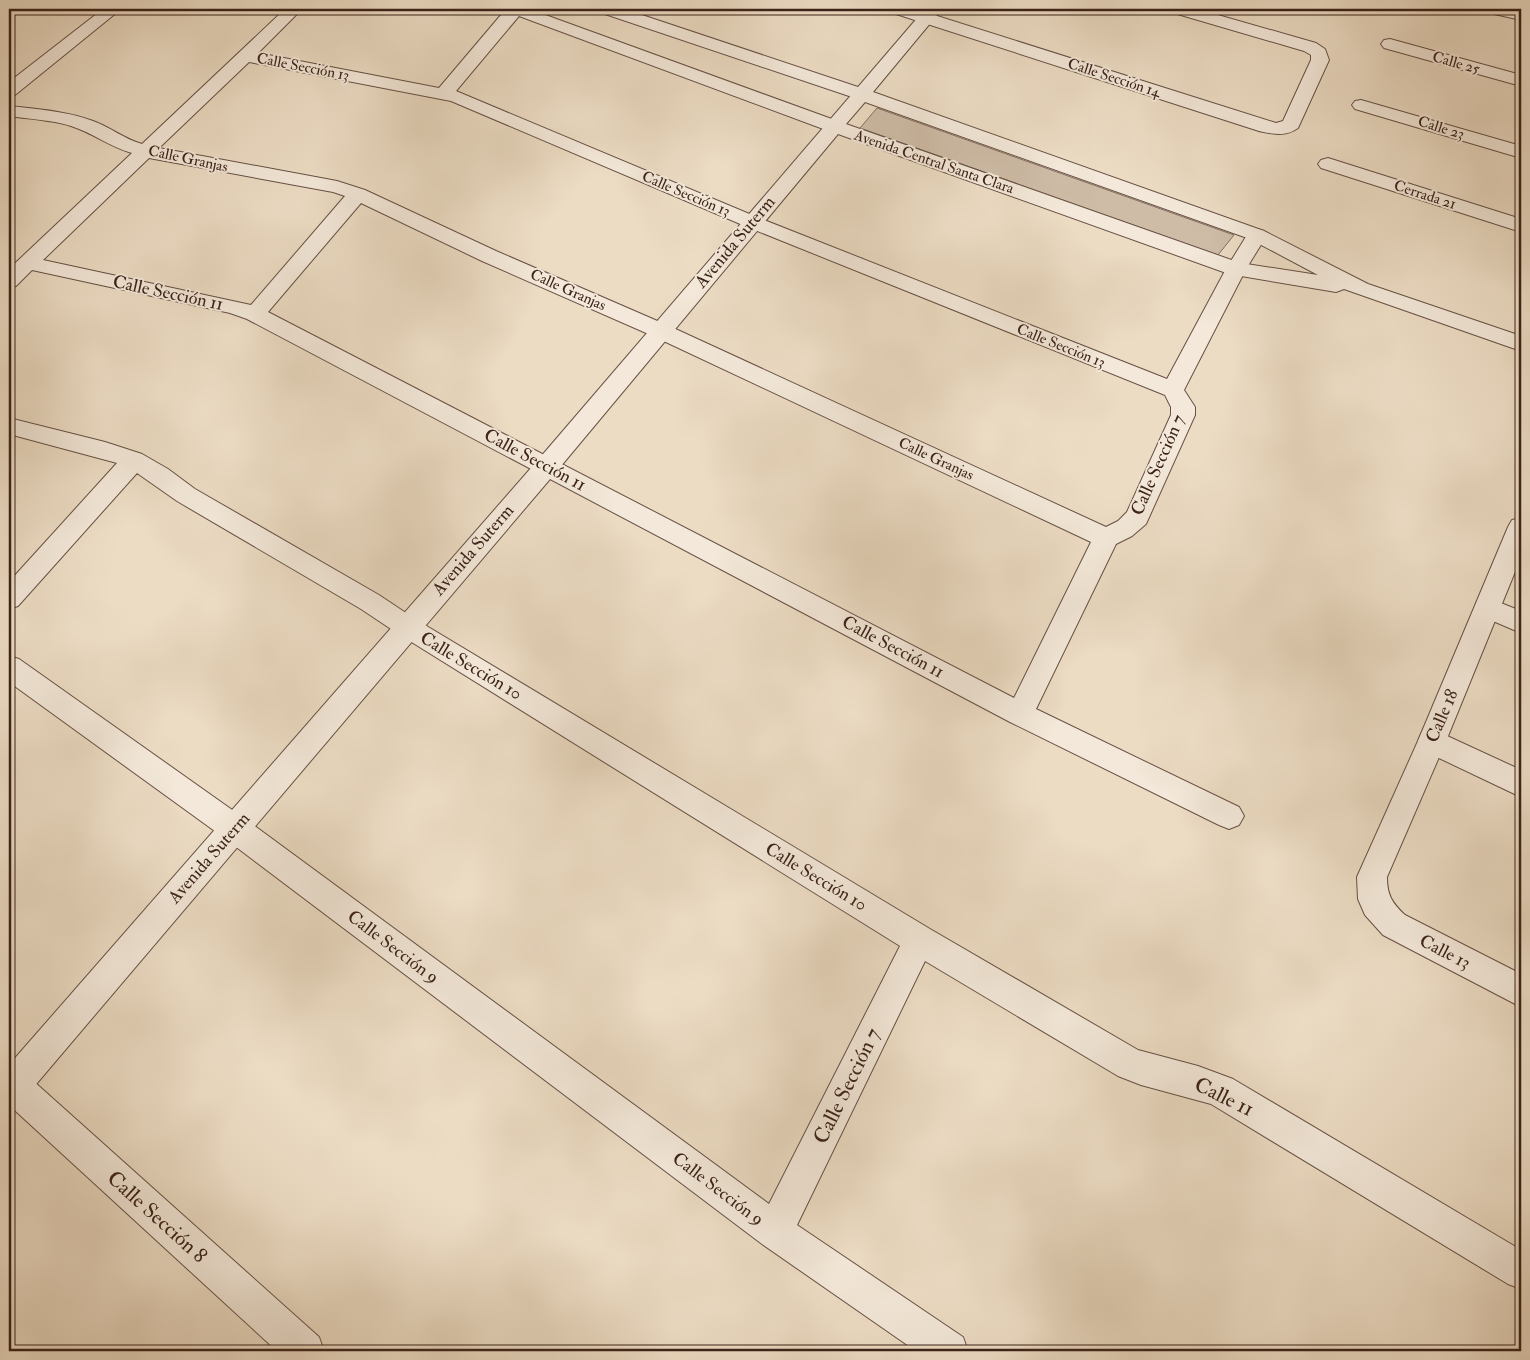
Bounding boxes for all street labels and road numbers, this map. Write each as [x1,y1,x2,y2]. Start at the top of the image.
street label: Calle 25 [1430,47,1482,79]
street label: Calle Sección 13 [255,49,351,85]
street label: Calle Sección 14 [1065,54,1164,102]
street label: Calle 23 [1416,112,1466,144]
street label: Avenida Central Santa Clara [851,125,1017,199]
street label: Calle Granjas [146,141,230,177]
street label: Calle Sección 13 [639,167,733,221]
street label: Cerrada 21 [1392,176,1458,214]
street label: Avenida Suterm [689,191,780,294]
street label: Calle Granjas [527,265,609,315]
street label: Calle Sección 11 [111,270,225,316]
street label: Calle Sección 13 [1014,320,1108,372]
street label: Calle Sección 7 [1126,411,1190,519]
street label: Calle Sección 11 [480,423,590,497]
street label: Calle Granjas [895,433,977,485]
street label: Avenida Suterm [426,500,519,601]
street label: Calle Sección 11 [838,610,948,684]
street label: Calle Sección 10 [416,627,526,705]
street label: Calle 18 [1421,686,1463,746]
street label: Avenida Suterm [162,808,255,909]
street label: Calle Sección 10 [761,838,871,916]
street label: Calle Sección 9 [343,905,443,989]
street label: Calle 13 [1416,929,1474,975]
street label: Calle Sección 7 [807,1023,887,1148]
street label: Calle 11 [1190,1071,1258,1123]
street label: Calle Sección 9 [668,1147,768,1231]
street label: Calle Sección 8 [101,1165,213,1269]

